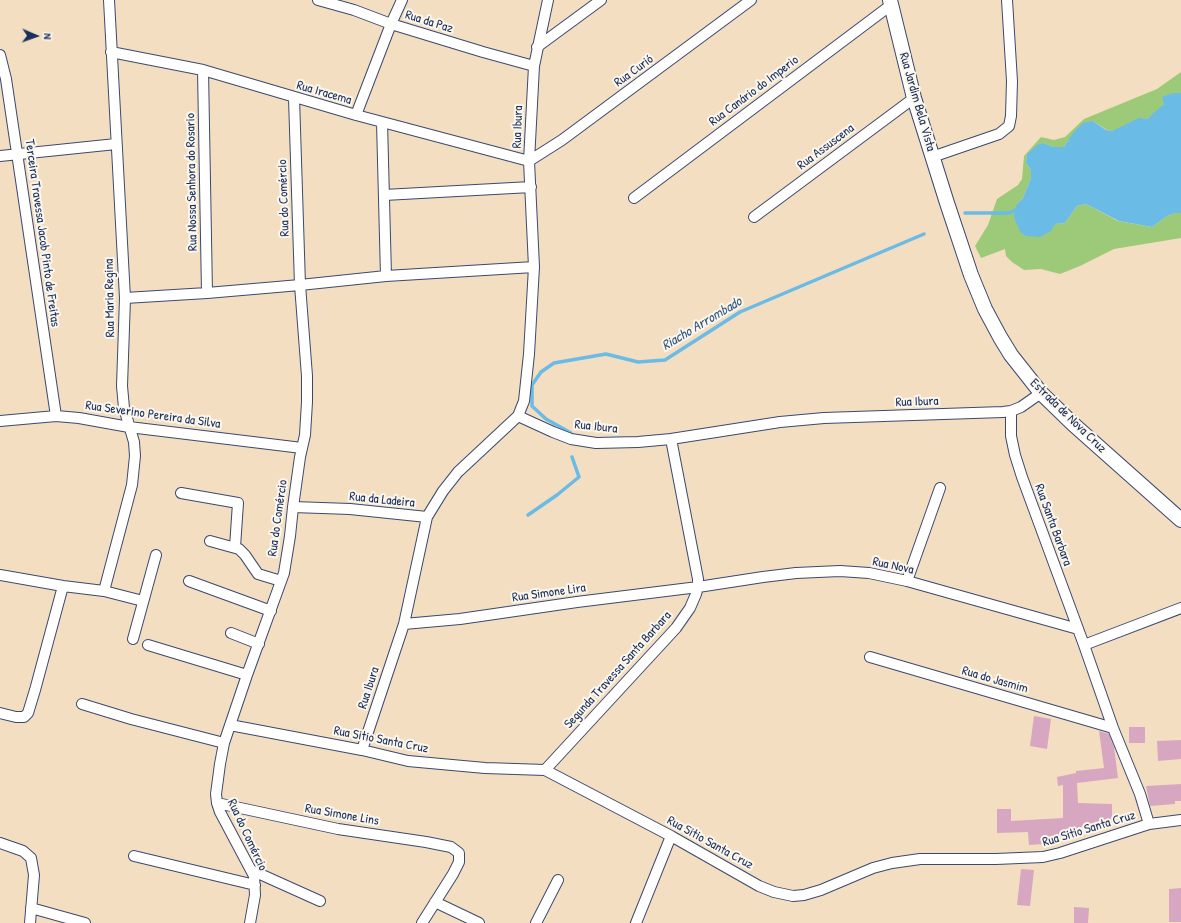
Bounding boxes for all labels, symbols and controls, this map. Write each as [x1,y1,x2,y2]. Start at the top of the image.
street label: Rua da Paz [403,7,455,37]
north arrow [16,16,56,56]
text: N [41,33,55,40]
street label: Rua Jardim Bela Vista [895,51,939,153]
street label: Rua Curió [611,52,657,90]
street label: Rua Canário do Imperio [706,52,802,130]
street label: Rua Iracema [295,78,353,108]
street label: Rua Ibura [509,105,527,149]
street label: Rua Nossa Senhora do Rosario [183,113,201,251]
street label: Rua Assuscena [795,121,857,173]
street label: Terceira Travessa Jacob Pinto de Freitas [21,138,63,328]
street label: Rua do Comércio [275,159,293,237]
street label: Rua Maria Regina [102,258,118,338]
water label: Riacho Arrombado [659,294,745,354]
street label: Estrada de Nova Cruz [1027,376,1109,456]
street label: Rua Ibura [895,393,939,411]
street label: Rua Severino Pereira da Silva [85,398,221,432]
street label: Rua Ibura [574,417,618,437]
street label: Rua do Comércio [265,479,291,557]
street label: Rua Santa Barbara [1031,482,1075,568]
street label: Rua da Ladeira [349,489,415,511]
street label: Rua Nova [871,554,915,578]
street label: Rua Simone Lira [511,580,587,606]
street label: Segunda Travessa Santa Barbara [561,608,675,732]
street label: Rua do Jasmim [960,663,1030,697]
street label: Rua Ibura [355,665,383,711]
street label: Rua Sitio Santa Cruz [332,723,430,757]
street label: Rua do Comércio [224,797,270,873]
street label: Rua Simone Lins [304,801,380,829]
street label: Rua Sitio Santa Cruz [1041,807,1137,851]
street label: Rua Sitio Santa Cruz [664,813,756,873]

